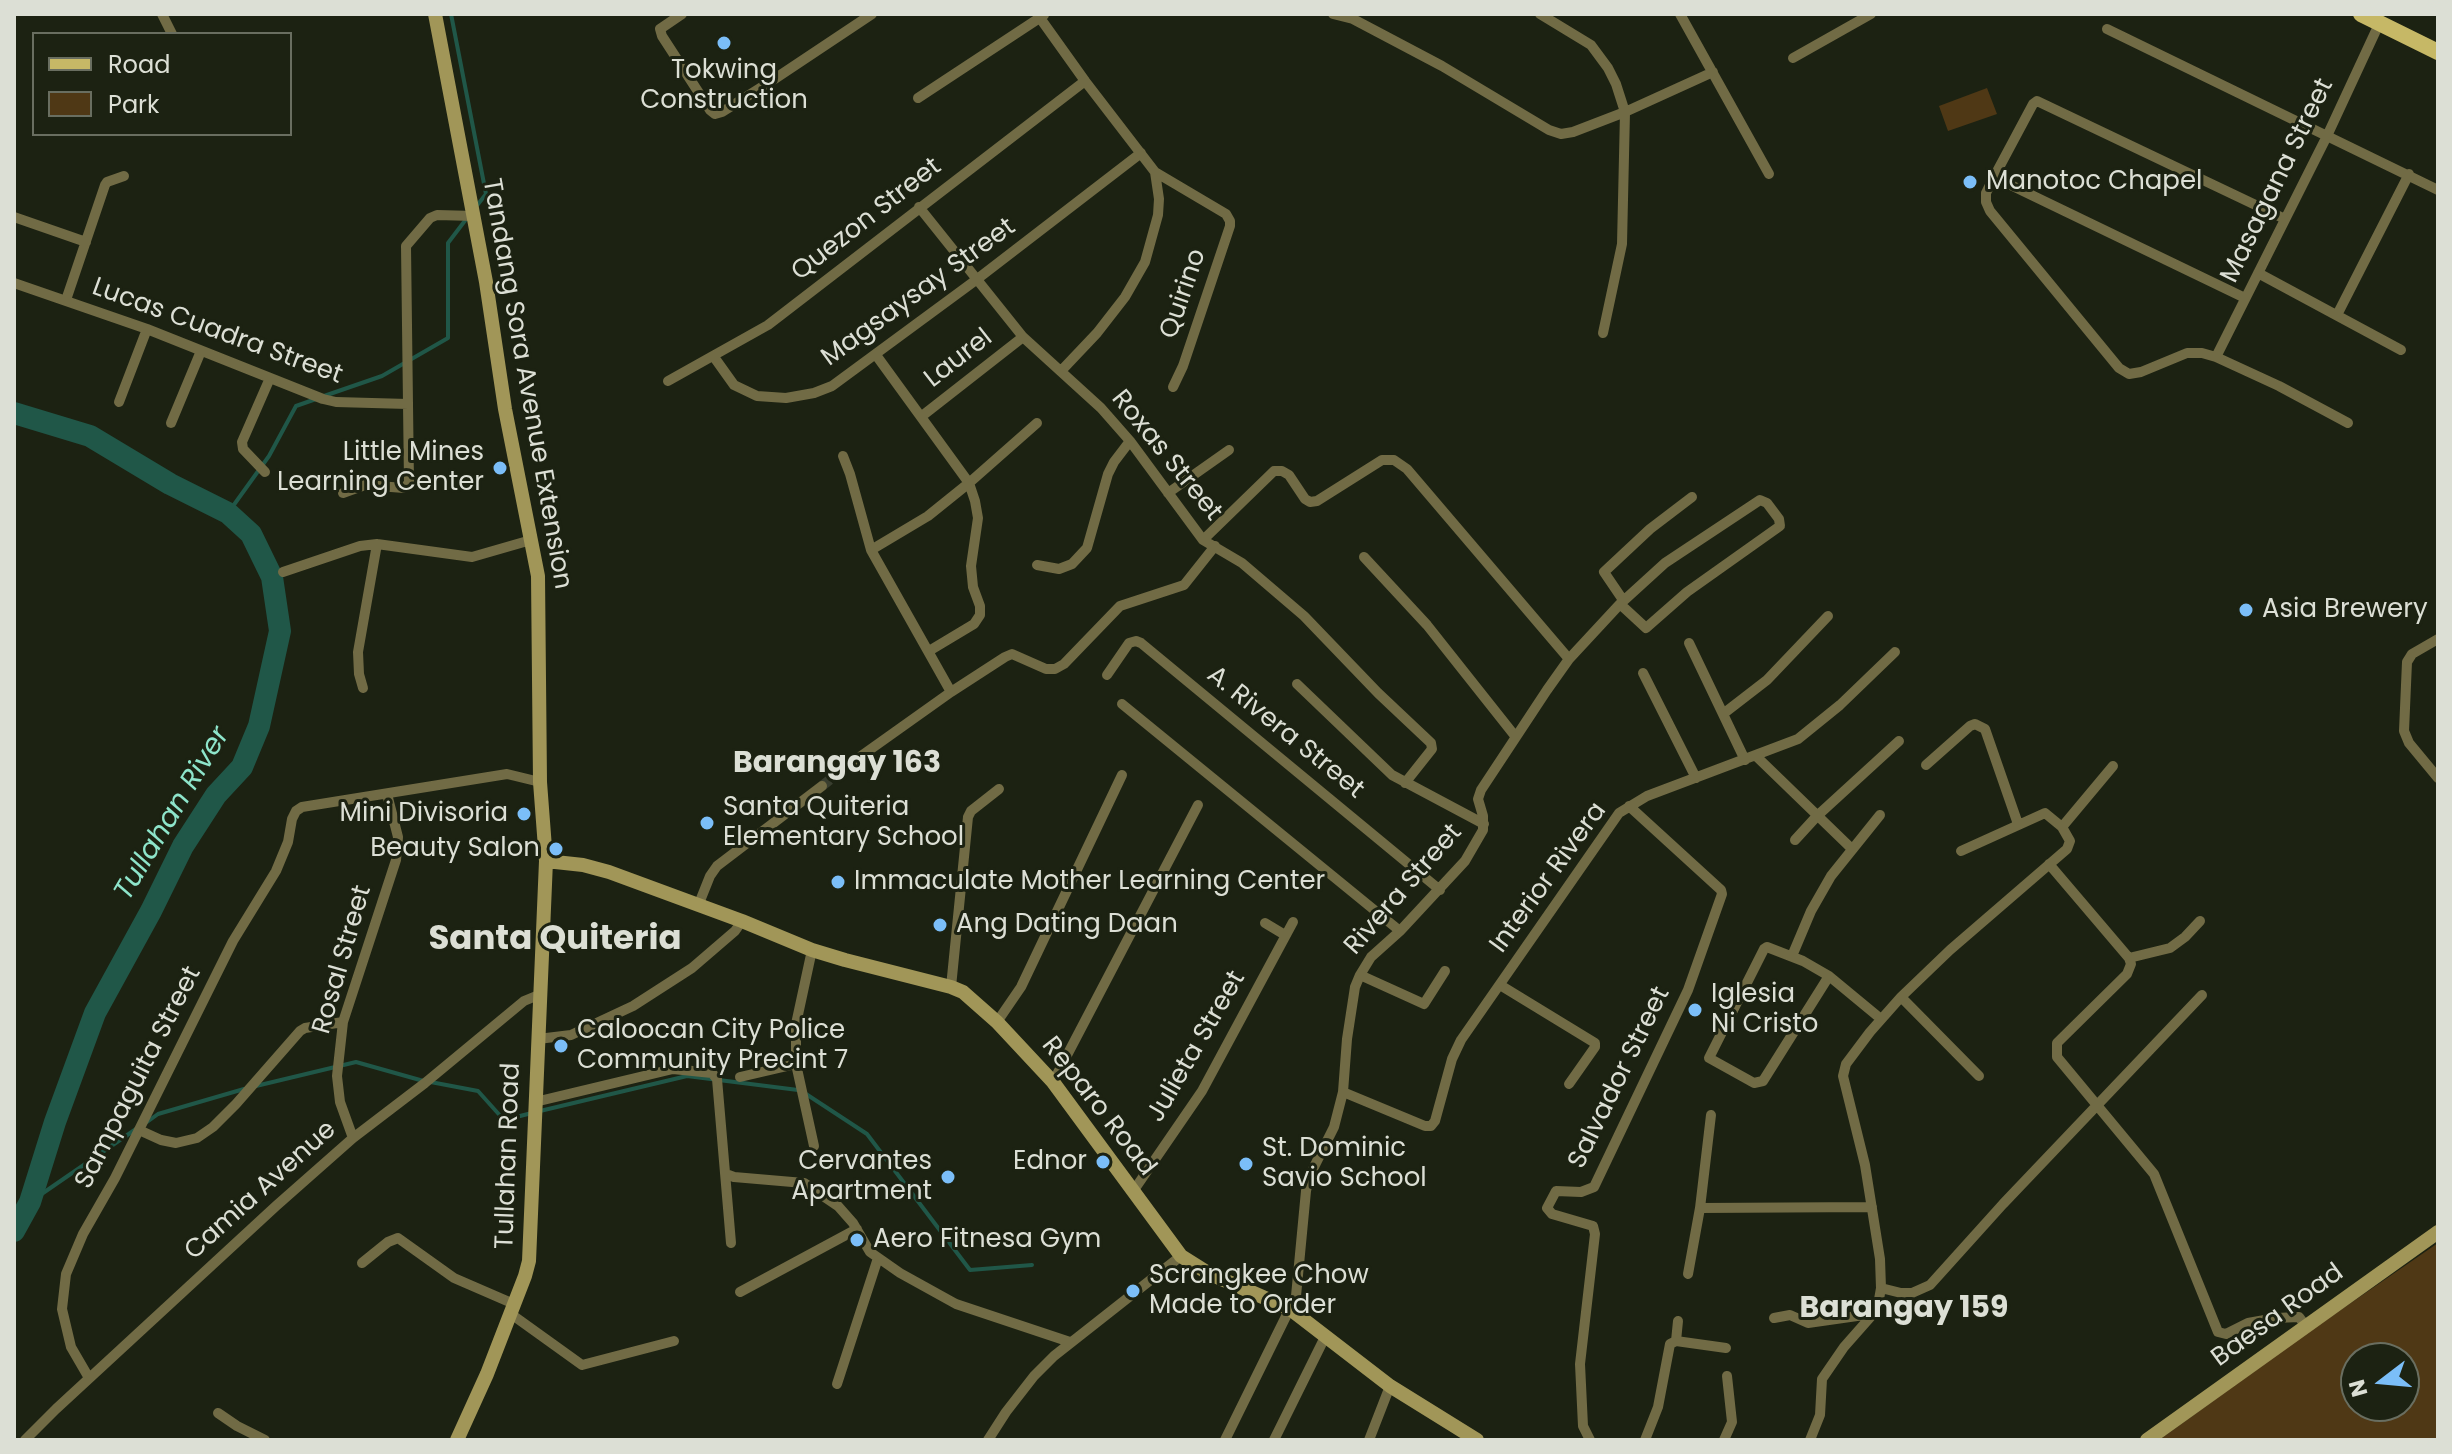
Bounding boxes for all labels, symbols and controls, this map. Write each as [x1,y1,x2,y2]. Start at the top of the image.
legend [32,32,292,136]
marker: Tokwing Construction [715,34,733,52]
text: Road [108,48,170,81]
place label: Tokwing Construction [640,55,808,116]
street label: Masagana Street [2215,74,2341,288]
text: Park [108,88,159,121]
street label: Quezon Street [786,152,948,288]
place label: Manotoc Chapel [1986,166,2202,198]
marker: Manotoc Chapel [1961,173,1979,191]
street label: Tandang Sora Avenue Extension [474,176,578,592]
street label: Magsaysay Street [816,212,1022,374]
street label: Quirino [1154,245,1214,343]
street label: Lucas Cuadra Street [88,272,346,392]
street label: Laurel [919,323,999,395]
street label: Roxas Street [1104,384,1228,528]
place label: Little Mines Learning Center [277,437,484,498]
marker: Little Mines Learning Center [491,459,509,477]
place label: Asia Brewery [2262,594,2428,626]
marker: Asia Brewery [2237,601,2255,619]
street label: A. Rivera Street [1200,660,1370,806]
water label: Tullahan River [108,721,238,907]
district label: Barangay 163 [733,746,941,782]
place label: Santa Quiteria Elementary School [723,792,964,854]
street label: Interior Rivera [1484,797,1614,959]
place label: Mini Divisoria [340,798,508,830]
marker: Mini Divisoria [515,805,533,823]
marker: Santa Quiteria Elementary School [698,814,716,832]
street label: Rivera Street [1339,818,1469,962]
place label: Beauty Salon [370,833,540,865]
marker: Beauty Salon [547,840,565,858]
place label: Immaculate Mother Learning Center [854,866,1325,898]
marker: Immaculate Mother Learning Center [829,873,847,891]
street label: Rosal Street [307,882,379,1038]
place label: Ang Dating Daan [956,909,1178,941]
marker: Ang Dating Daan [931,916,949,934]
district label: Santa Quiteria [428,920,682,960]
street label: Sampaguita Street [69,962,209,1194]
street label: Julieta Street [1141,966,1253,1128]
place label: Iglesia Ni Cristo [1711,979,1818,1040]
street label: Salvador Street [1562,982,1678,1174]
marker: Iglesia Ni Cristo [1686,1001,1704,1019]
place label: Caloocan City Police Community Precint 7 [577,1015,848,1076]
street label: Reparo Road [1034,1031,1162,1183]
marker: Caloocan City Police Community Precint 7 [552,1037,570,1055]
street label: Tullahan Road [490,1062,528,1250]
street label: Camia Avenue [179,1115,343,1267]
place label: St. Dominic Savio School [1262,1133,1427,1194]
place label: Cervantes Apartment [791,1146,932,1208]
place label: Ednor [1013,1146,1087,1178]
marker: Ednor [1094,1153,1112,1171]
marker: St. Dominic Savio School [1237,1155,1255,1173]
marker: Cervantes Apartment [939,1168,957,1186]
place label: Aero Fitnesa Gym [873,1224,1101,1256]
marker: Aero Fitnesa Gym [848,1231,866,1249]
street label: Baesa Road [2206,1258,2350,1374]
place label: Scrangkee Chow Made to Order [1149,1260,1369,1322]
marker: Scrangkee Chow Made to Order [1124,1282,1142,1300]
district label: Barangay 159 [1800,1291,2008,1327]
north arrow [2340,1342,2420,1422]
text: N [2341,1376,2376,1400]

